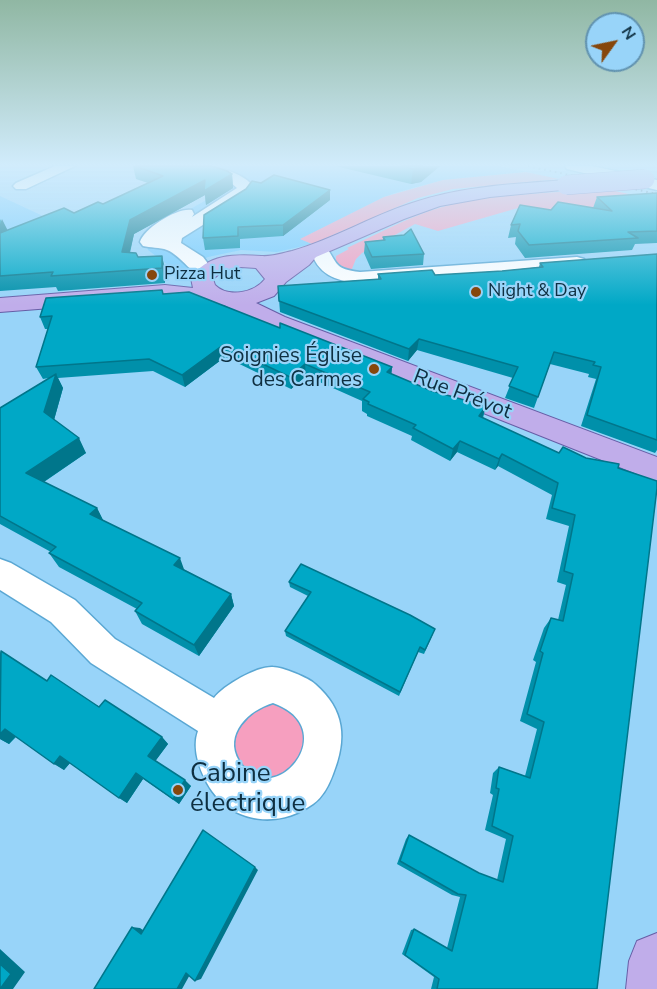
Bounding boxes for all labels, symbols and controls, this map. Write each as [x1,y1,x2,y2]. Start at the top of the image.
north arrow [585,12,645,72]
text: N [616,22,641,44]
place label: Pizza Hut [164,264,240,286]
marker: Pizza Hut [145,268,159,282]
place label: Night & Day [488,281,586,303]
marker: Night & Day [469,285,483,299]
place label: Soignies Église des Carmes [220,344,362,394]
marker: Soignies Église des Carmes [367,362,381,376]
street label: Rue Prévot [409,365,515,425]
place label: Cabine électrique [190,759,305,820]
marker: Cabine électrique [171,783,185,797]

